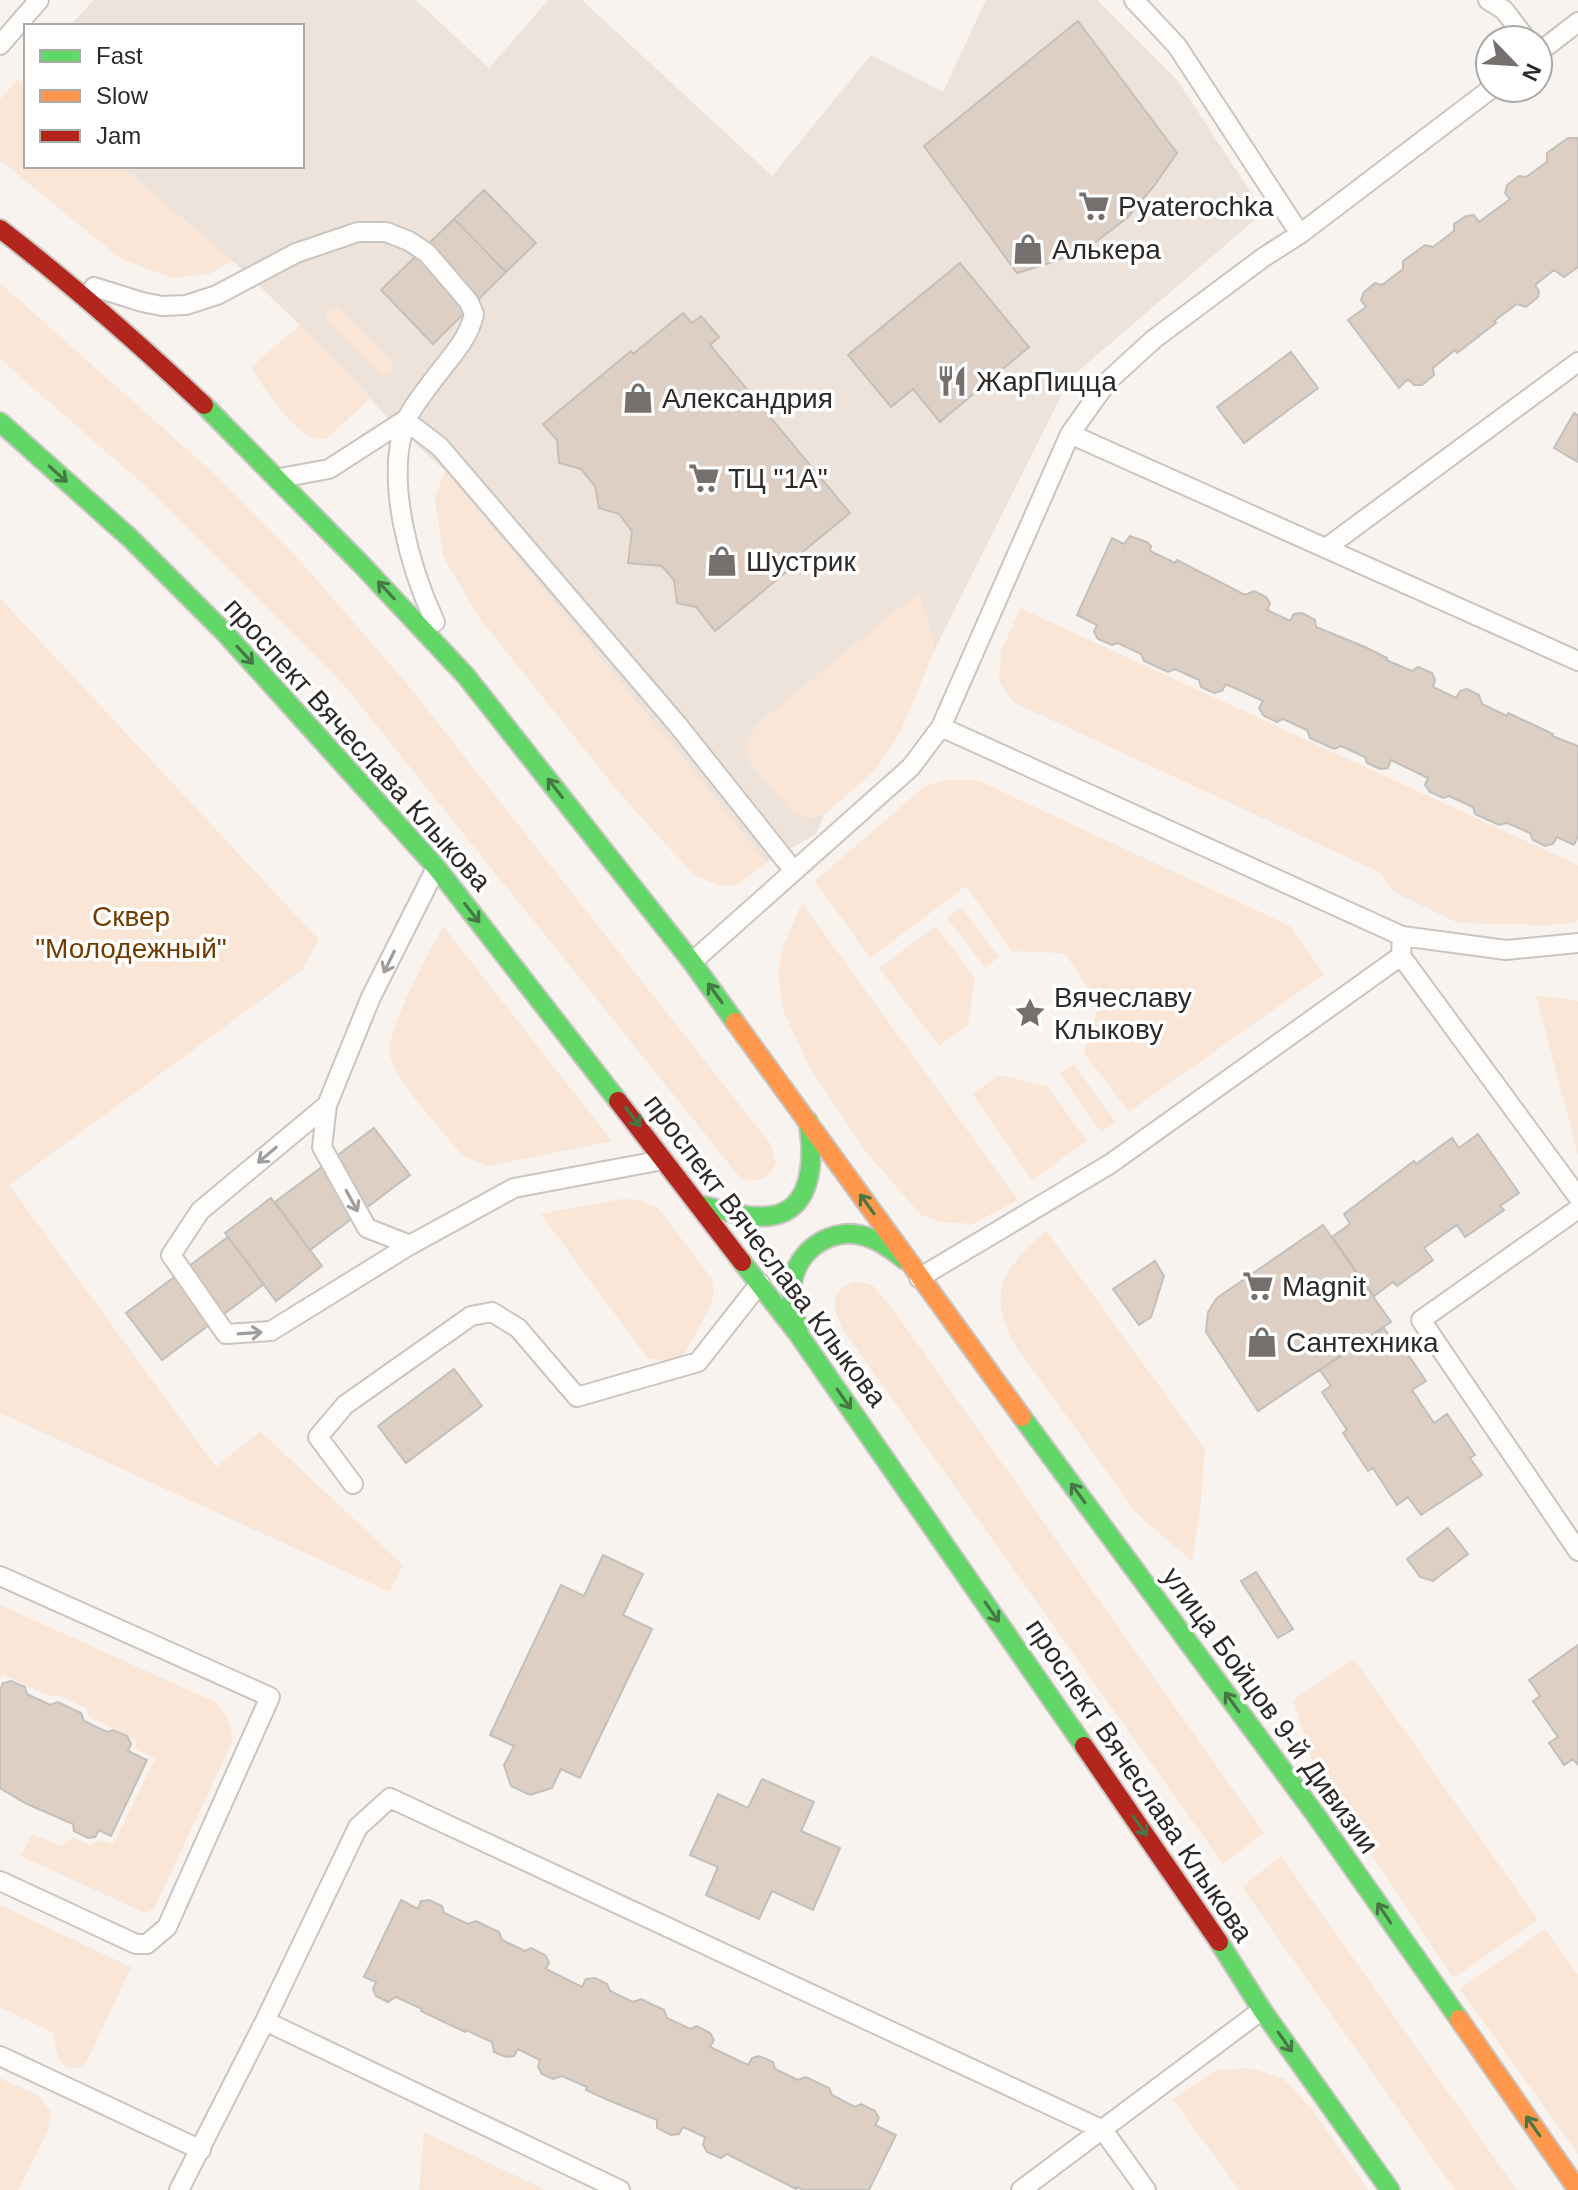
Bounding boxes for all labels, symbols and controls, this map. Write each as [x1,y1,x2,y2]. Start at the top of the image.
legend [24,24,304,168]
north arrow [1474,24,1554,104]
text: Fast [96,42,143,69]
text: N [1517,60,1546,85]
text: Slow [96,82,149,109]
text: Jam [96,122,141,149]
supermarket icon: Pyaterochka [1077,189,1111,223]
place label: Pyaterochka [1118,191,1274,222]
shop icon: Алькера [1011,232,1045,266]
place label: Алькера [1052,234,1161,265]
restaurant icon: ЖарПицца [935,364,969,398]
place label: ЖарПицца [976,366,1117,397]
shop icon: Александрия [621,381,655,415]
place label: Александрия [662,383,833,414]
supermarket icon: ТЦ "1А" [687,461,721,495]
place label: ТЦ "1А" [728,463,828,494]
one-way arrow [48,465,68,483]
shop icon: Шустрик [705,544,739,578]
place label: Шустрик [746,546,856,577]
one-way arrow [378,581,396,601]
street label: проспект Вячеслава Клыкова [218,592,497,897]
one-way arrow [235,645,254,665]
one-way arrow [546,778,564,799]
park label: Сквер "Молодежный" [35,901,227,964]
one-way arrow [463,902,481,923]
one-way arrow [381,950,396,974]
place label: Вячеславу Клыкову [1054,982,1192,1045]
one-way arrow [707,983,724,1004]
place icon: Вячеславу Клыкову [1013,996,1047,1030]
street label: проспект Вячеслава Клыкова [638,1088,893,1413]
one-way arrow [624,1106,641,1127]
one-way arrow [257,1146,278,1164]
one-way arrow [344,1189,360,1212]
one-way arrow [859,1193,875,1215]
supermarket icon: Magnit [1241,1269,1275,1303]
place label: Magnit [1282,1271,1366,1302]
one-way arrow [236,1325,263,1340]
shop icon: Сантехника [1245,1325,1279,1359]
place label: Сантехника [1286,1327,1439,1358]
one-way arrow [836,1387,852,1409]
one-way arrow [1070,1483,1087,1504]
street label: улица Бойцов 9-й Дивизии [1156,1561,1385,1859]
one-way arrow [984,1601,1000,1623]
street label: проспект Вячеслава Клыкова [1020,1613,1260,1948]
one-way arrow [1224,1692,1241,1713]
one-way arrow [1132,1814,1148,1836]
one-way arrow [1375,1903,1392,1925]
one-way arrow [1276,2031,1293,2052]
one-way arrow [1525,2116,1541,2138]

